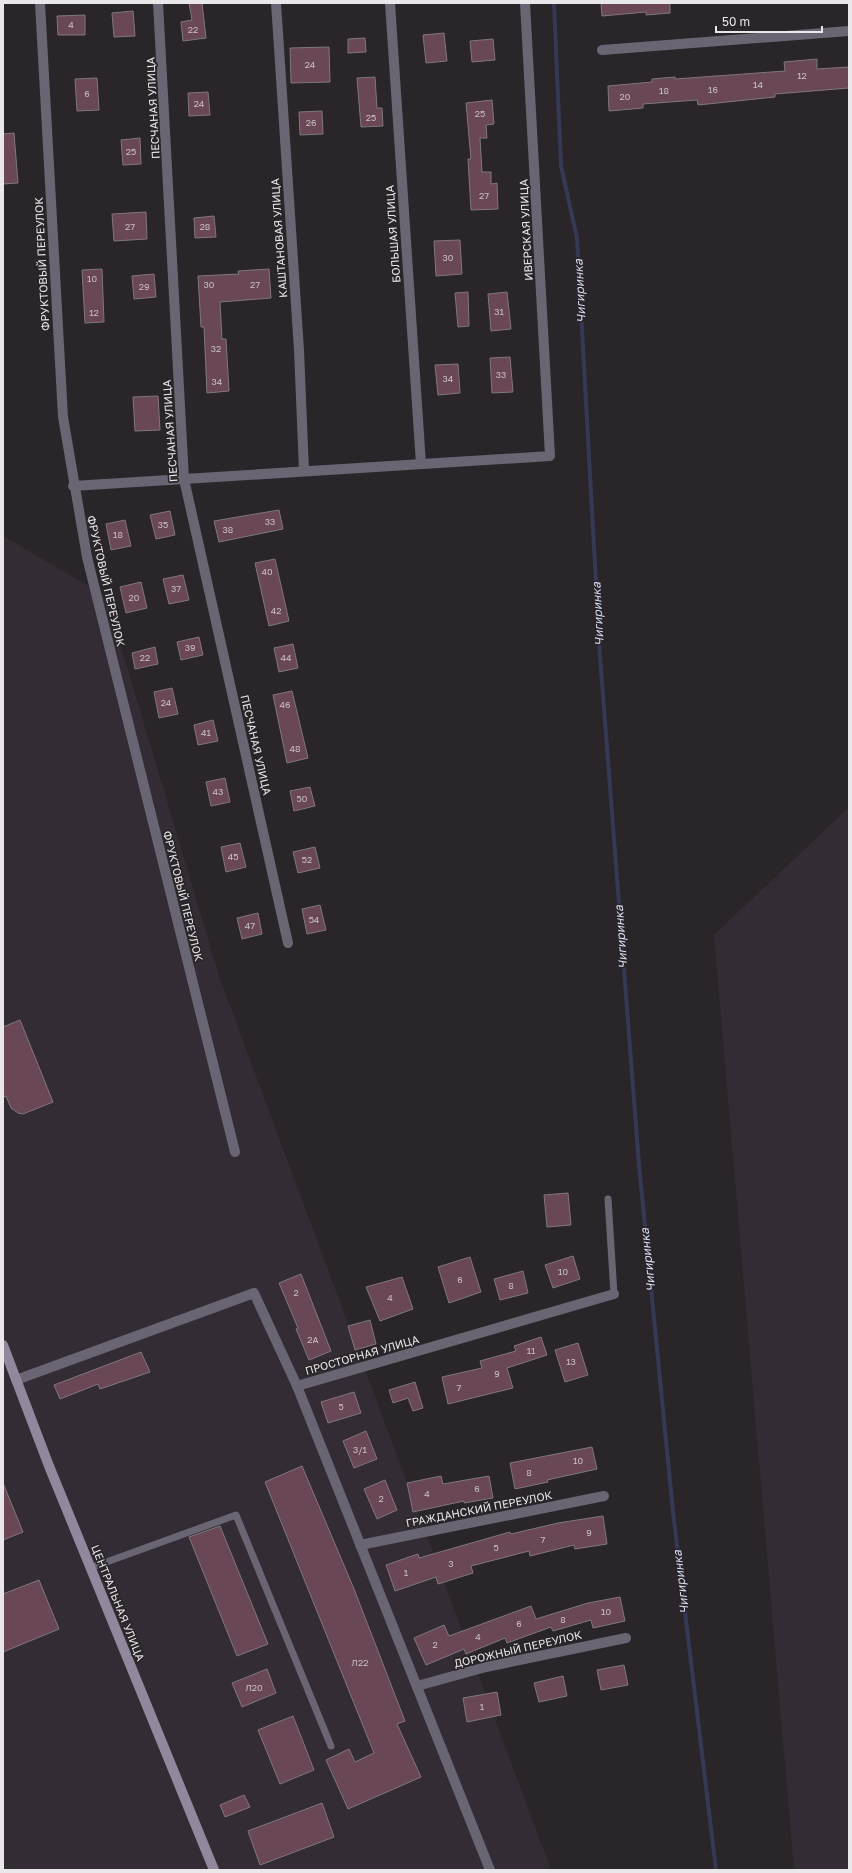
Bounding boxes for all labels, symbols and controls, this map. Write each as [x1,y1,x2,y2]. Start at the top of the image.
scale bar [716,8,822,34]
text: 50 m [722,14,750,29]
house number: 4 [68,19,74,30]
house number: 22 [188,24,198,35]
street label: ПЕСЧАНАЯ УЛИЦА [143,56,162,159]
house number: 24 [305,59,316,70]
house number: 12 [797,70,807,81]
house number: 14 [753,79,763,90]
house number: 16 [708,84,718,95]
house number: 18 [659,85,669,96]
house number: 6 [84,88,90,99]
house number: 20 [620,91,631,102]
house number: 24 [194,98,205,109]
house number: 25 [475,108,485,119]
house number: 25 [366,112,376,123]
house number: 26 [306,117,316,128]
house number: 25 [126,146,136,157]
street label: КАШТАНОВАЯ УЛИЦА [268,177,289,298]
street label: ИВЕРСКАЯ УЛИЦА [516,178,535,281]
street label: БОЛЬШАЯ УЛИЦА [383,184,402,283]
house number: 27 [479,190,489,201]
street label: ФРУКТОВЫЙ ПЕРЕУЛОК [31,196,51,331]
house number: 27 [125,221,135,232]
house number: 28 [200,221,210,232]
house number: 30 [443,252,454,263]
water label: Чигиринка [570,258,589,323]
house number: 10 [87,273,97,284]
house number: 30 [204,279,215,290]
house number: 27 [250,279,260,290]
house number: 29 [139,281,149,292]
house number: 31 [494,306,504,317]
house number: 12 [89,307,99,318]
house number: 32 [211,343,221,354]
house number: 33 [496,369,506,380]
house number: 34 [443,373,454,384]
house number: 34 [212,376,223,387]
street label: ПЕСЧАНАЯ УЛИЦА [159,379,180,482]
street label: ФРУКТОВЫЙ ПЕРЕУЛОК [85,514,128,648]
house number: 33 [265,516,275,527]
house number: 35 [158,519,168,530]
house number: 38 [223,524,233,535]
house number: 18 [113,529,123,540]
house number: 40 [261,566,273,577]
water label: Чигиринка [588,581,607,646]
house number: 37 [171,583,181,594]
house number: 20 [129,592,140,603]
house number: 42 [271,605,281,616]
house number: 39 [185,642,195,653]
house number: 22 [140,652,150,663]
house number: 44 [281,652,292,663]
street label: ПЕСЧАНАЯ УЛИЦА [239,694,274,797]
house number: 24 [161,697,172,708]
house number: 46 [280,699,290,710]
house number: 41 [201,727,212,738]
house number: 48 [290,743,300,754]
house number: 43 [213,786,223,797]
house number: 50 [297,793,308,804]
street label: ФРУКТОВЫЙ ПЕРЕУЛОК [161,829,206,963]
house number: 45 [228,851,238,862]
house number: 52 [302,854,312,865]
water label: Чигиринка [611,903,630,969]
house number: 54 [309,914,320,925]
house number: 47 [245,920,255,931]
water label: Чигиринка [637,1226,658,1293]
house number: 10 [558,1266,568,1277]
house number: 6 [457,1274,463,1285]
house number: 8 [508,1280,514,1291]
house number: 2 [293,1287,299,1298]
house number: 4 [387,1292,393,1303]
street label: ПРОСТОРНАЯ УЛИЦА [303,1332,421,1377]
house number: 2А [307,1334,319,1345]
house number: 11 [527,1345,536,1356]
house number: 13 [566,1356,576,1367]
house number: 9 [494,1368,500,1379]
house number: 7 [457,1382,462,1393]
house number: 5 [338,1401,344,1412]
house number: 3/1 [353,1444,368,1455]
house number: 10 [573,1455,583,1466]
house number: 8 [526,1467,532,1478]
house number: 6 [474,1483,480,1494]
street label: ГРАЖДАНСКИЙ ПЕРЕУЛОК [405,1488,554,1529]
house number: 4 [424,1488,430,1499]
house number: 2 [378,1493,384,1504]
house number: 9 [586,1527,592,1538]
house number: 7 [541,1534,546,1545]
house number: 5 [493,1542,499,1553]
street label: ЦЕНТРАЛЬНАЯ УЛИЦА [89,1543,148,1663]
water label: Чигиринка [669,1548,692,1615]
house number: 3 [448,1558,454,1569]
house number: 1 [404,1567,409,1578]
house number: 10 [601,1606,611,1617]
house number: 8 [560,1614,566,1625]
house number: 6 [516,1618,522,1629]
street label: ДОРОЖНЫЙ ПЕРЕУЛОК [453,1627,583,1670]
house number: 4 [475,1631,481,1642]
house number: 2 [432,1639,438,1650]
house number: Л22 [352,1657,368,1668]
house number: Л20 [245,1682,263,1693]
house number: 1 [480,1701,485,1712]

